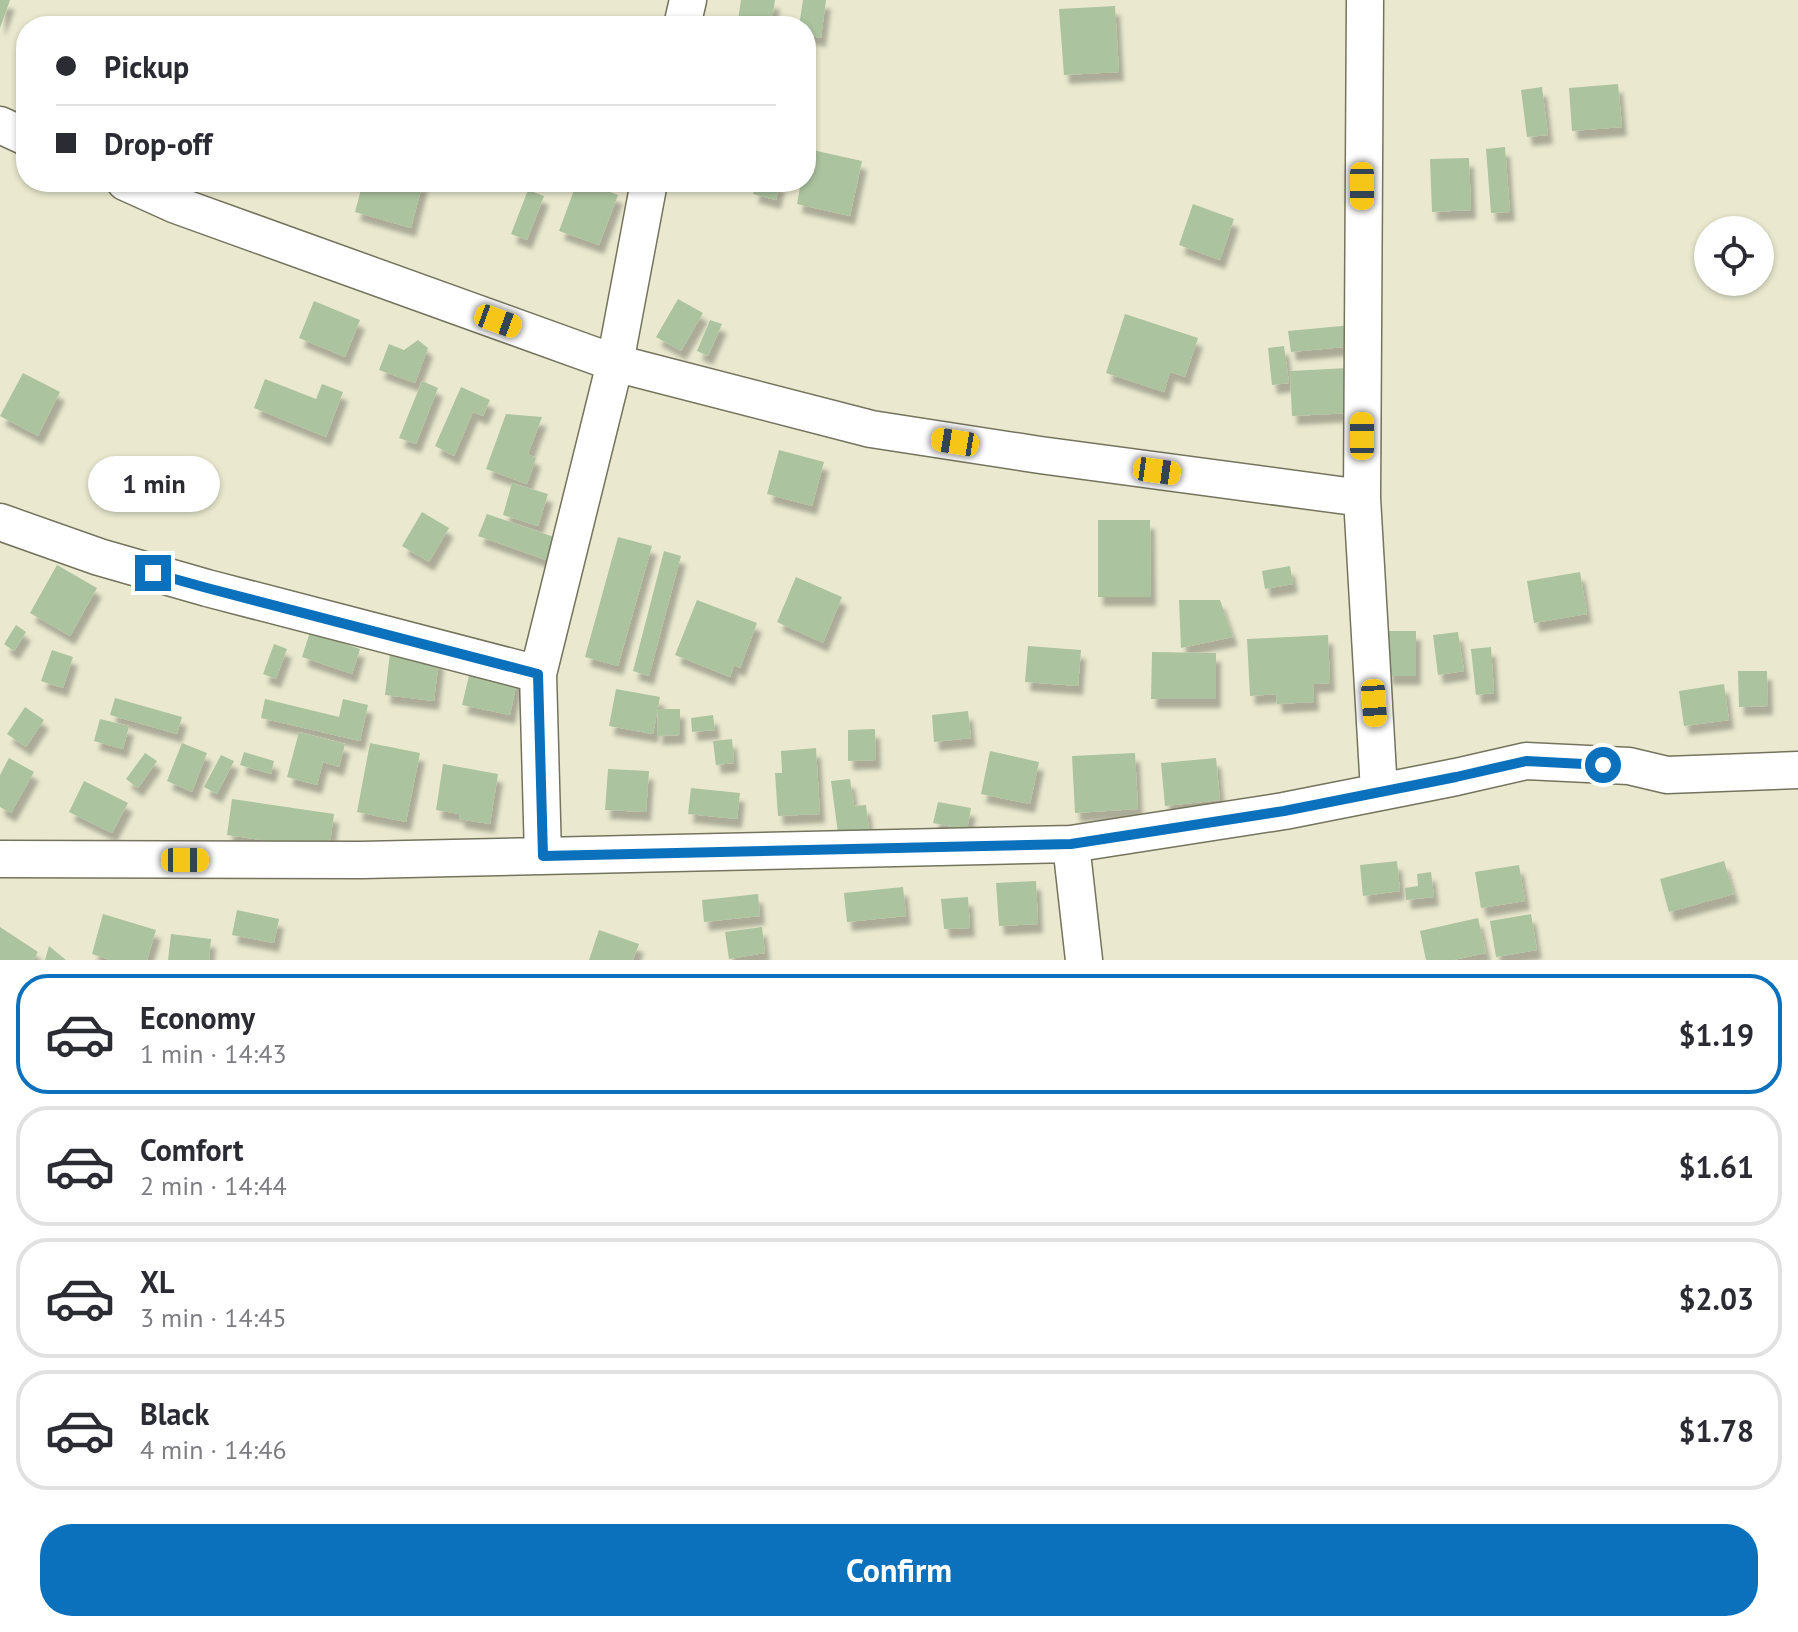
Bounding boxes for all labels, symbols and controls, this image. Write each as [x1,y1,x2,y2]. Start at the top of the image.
text: Pickup [104,47,189,86]
text: Drop-off [104,124,212,163]
car [1350,162,1374,210]
map controls [1694,216,1774,296]
button: locate [1694,216,1774,296]
car [471,302,525,340]
car [1350,412,1374,460]
car [929,426,981,458]
car [1132,456,1182,486]
callout: 1 min [87,457,219,513]
text: 1 min [122,467,186,500]
route end [135,555,171,591]
car [1360,678,1388,728]
route start [1585,747,1621,783]
car [161,848,209,872]
icon: car [44,998,116,1070]
text: Economy [140,998,255,1037]
text: $1.19 [1679,1015,1754,1054]
text: 1 min · 14:43 [140,1037,287,1070]
icon: car [44,1130,116,1202]
text: Comfort [140,1130,243,1169]
text: $1.61 [1679,1147,1754,1186]
text: 2 min · 14:44 [140,1169,287,1202]
icon: car [44,1262,116,1334]
text: XL [140,1262,174,1301]
text: $2.03 [1679,1279,1754,1318]
text: 3 min · 14:45 [140,1301,287,1334]
icon: car [44,1394,116,1466]
text: Black [140,1394,209,1433]
text: $1.78 [1679,1411,1754,1450]
text: 4 min · 14:46 [140,1433,287,1466]
button: Confirm [40,1524,1758,1616]

